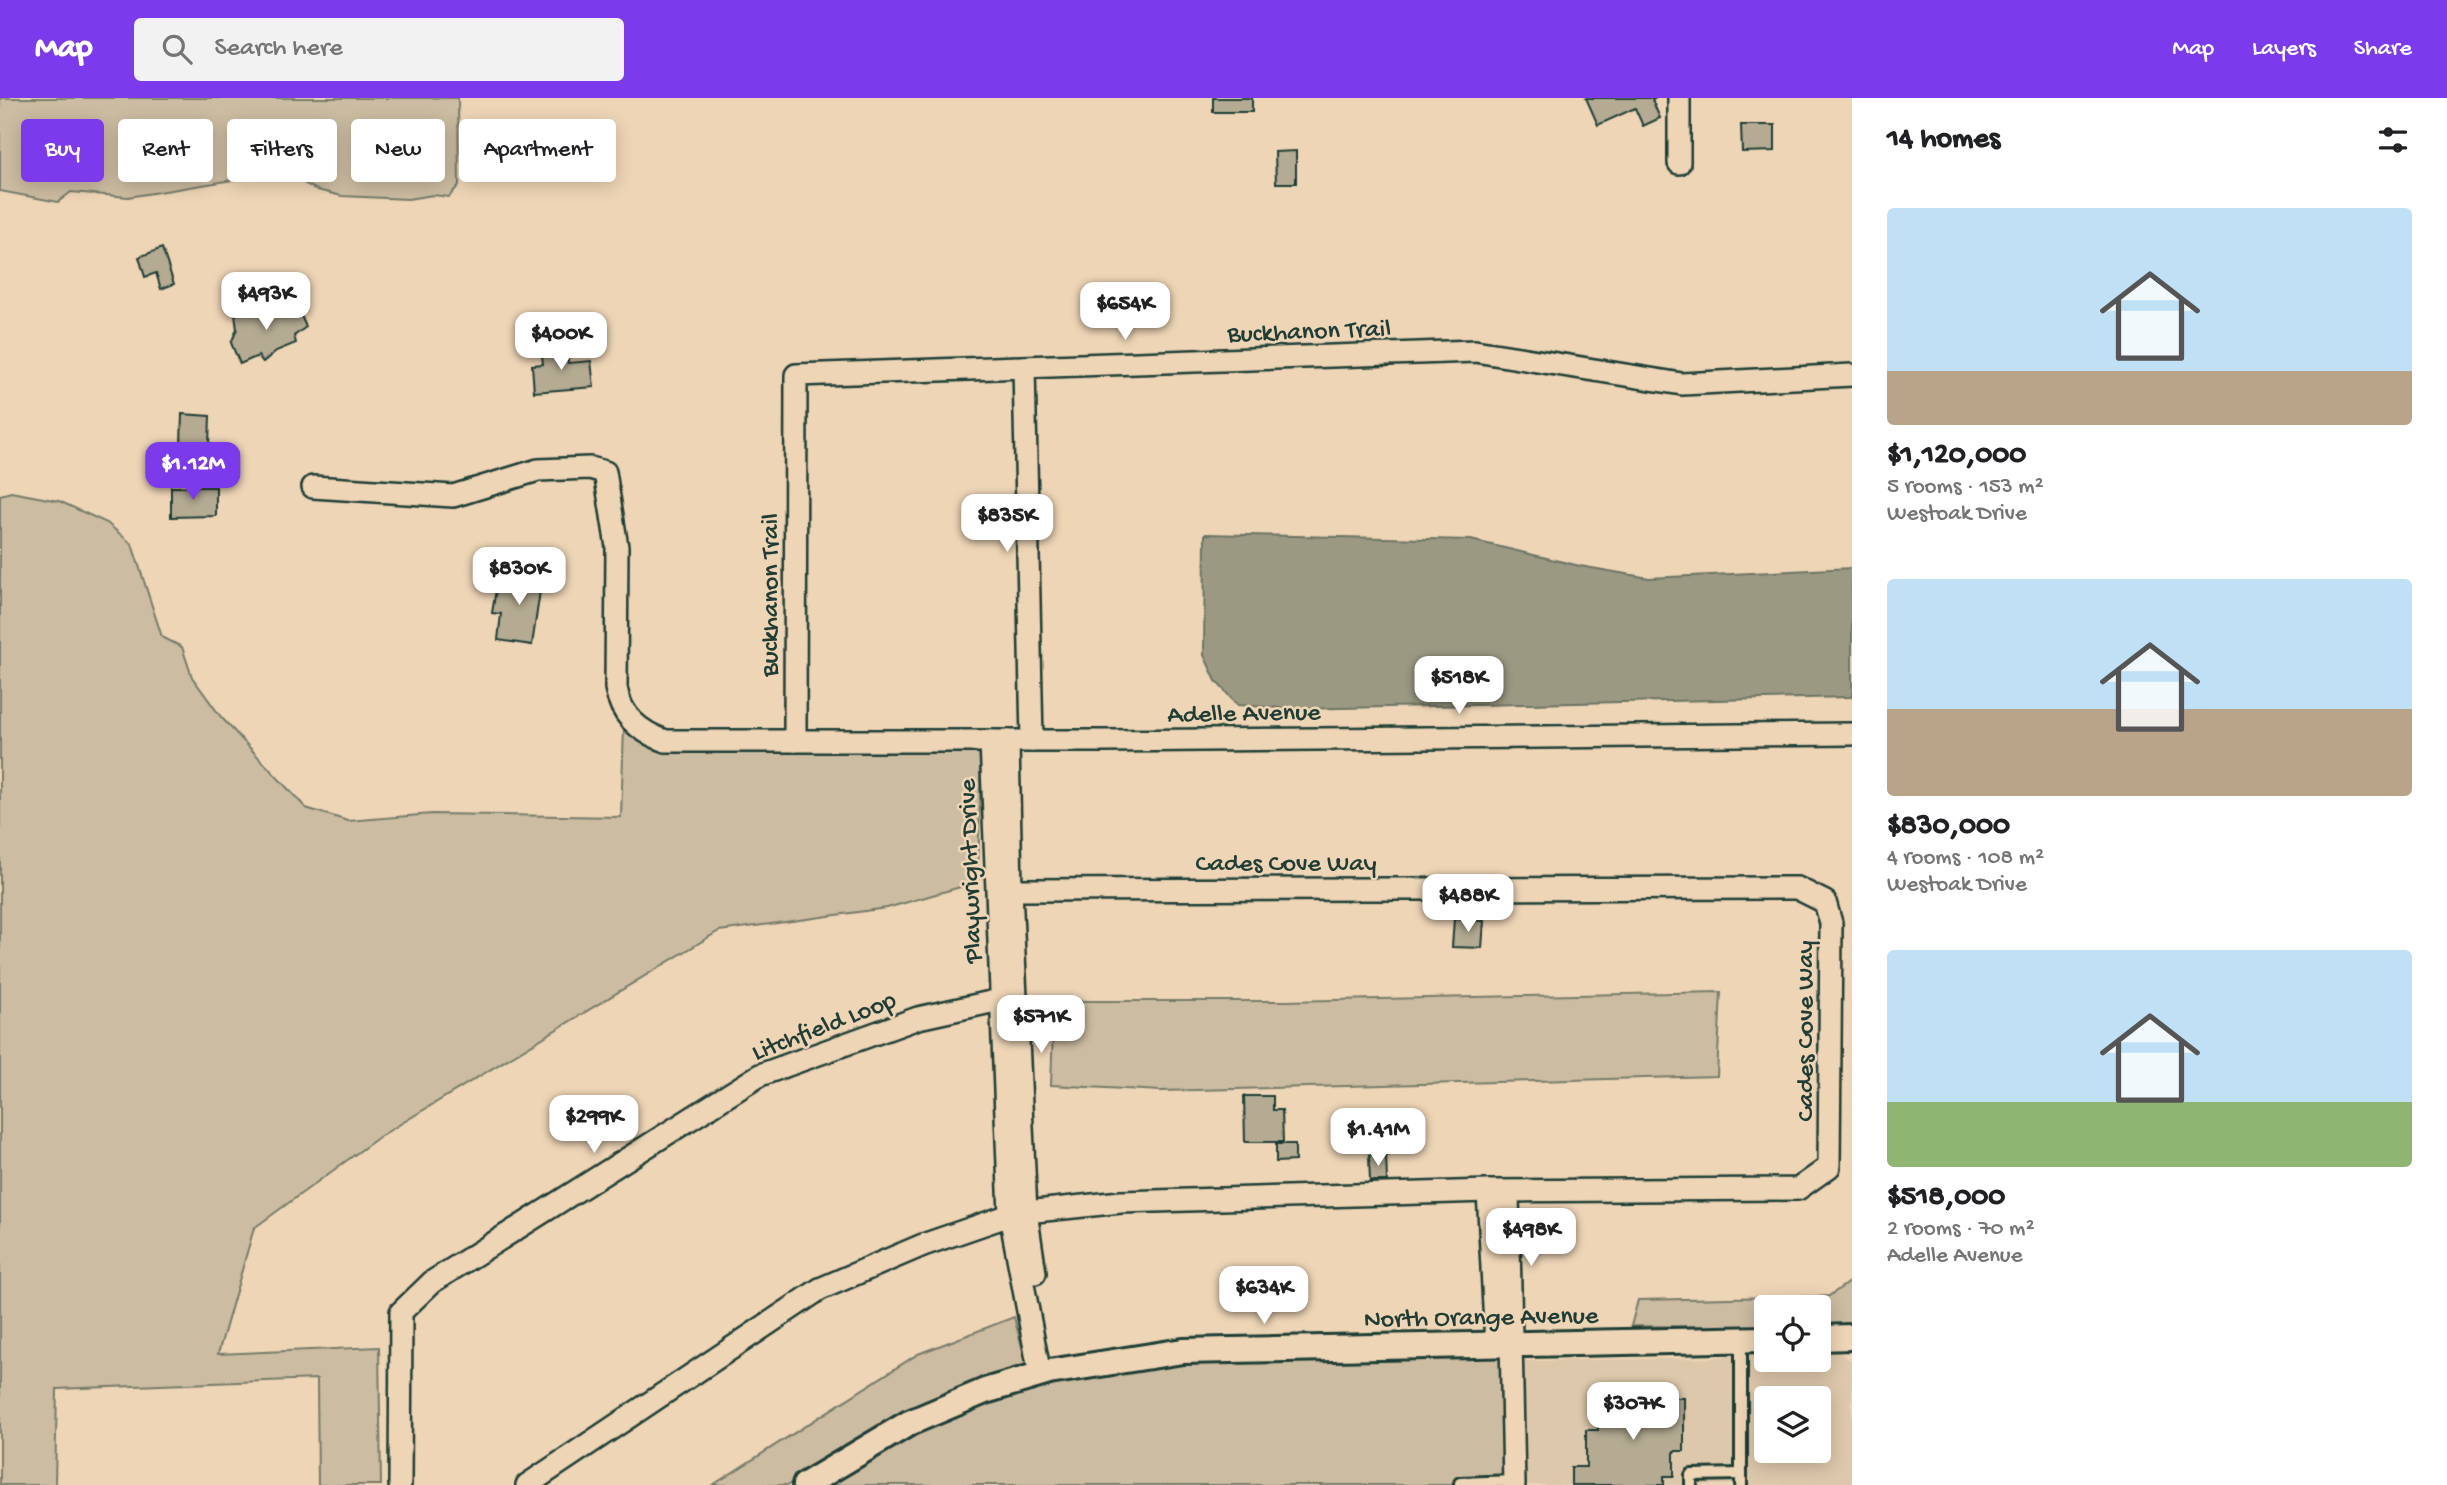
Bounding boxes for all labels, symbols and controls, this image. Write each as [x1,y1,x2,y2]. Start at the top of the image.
search box [134,18,624,81]
text: Map [35,30,92,68]
icon: search [158,30,196,68]
text: Search here [214,34,343,65]
text: Map [2172,35,2214,64]
text: Layers [2252,35,2316,64]
text: Share [2354,35,2412,64]
chip: Buy [21,119,104,182]
chip: Rent [118,119,213,182]
chip: Filters [227,119,337,182]
chip: New [351,119,445,182]
chip: Apartment [459,119,616,182]
icon: filters [2374,121,2412,159]
text: 14 homes [1887,123,2000,158]
icon: home [2087,253,2213,379]
pin: $493K [217,272,315,332]
text: $493K [237,281,295,308]
pin: $654K [1076,282,1174,342]
text: $654K [1096,291,1154,318]
pin: $400K [512,313,610,372]
street label: Buckhanon Trail [1226,315,1391,352]
text: $400K [531,321,591,348]
text: $1,120,000 [1887,439,2026,474]
pin: $1.12M [136,442,250,502]
text: $1.12M [161,451,225,478]
text: 5 rooms · 153 m² [1887,474,2044,501]
pin: $835K [958,494,1056,554]
text: Westoak Drive [1887,501,2027,528]
text: $835K [977,503,1037,530]
street label: Buckhanon Trail [757,513,788,678]
pin: $830K [470,547,568,607]
text: $830K [489,556,549,583]
icon: home [2087,624,2213,750]
pin: $518K [1410,656,1508,716]
text: $518K [1431,665,1487,692]
street label: Adelle Avenue [1167,699,1322,732]
street label: Playwright Drive [954,778,991,965]
text: $830,000 [1887,810,2010,845]
text: 4 rooms · 108 m² [1887,845,2044,872]
street label: Cades Cove Way [1196,850,1377,881]
text: Westoak Drive [1887,872,2027,899]
pin: $488K [1419,874,1517,934]
text: $488K [1438,883,1498,910]
street label: Cades Cove Way [1792,940,1823,1121]
street label: Litchfield Loop [748,986,901,1070]
icon: home [2087,995,2213,1121]
pin: $571K [992,996,1090,1055]
text: $571K [1013,1004,1069,1031]
pin: $299K [545,1096,643,1155]
text: $299K [565,1104,623,1131]
pin: $1.41M [1321,1108,1435,1168]
text: $1.41M [1347,1117,1409,1144]
text: $518,000 [1887,1181,2005,1216]
pin: $498K [1482,1208,1580,1268]
text: 2 rooms · 70 m² [1887,1216,2035,1243]
text: $498K [1502,1217,1560,1244]
text: Adelle Avenue [1887,1243,2023,1270]
pin: $634K [1215,1266,1313,1326]
text: $634K [1235,1275,1293,1302]
map controls [1754,1295,1831,1463]
button: locate [1754,1295,1831,1372]
street label: North Orange Avenue [1364,1302,1599,1337]
pin: $307K [1584,1382,1682,1442]
button: layers [1754,1386,1831,1463]
text: $307K [1603,1391,1663,1418]

